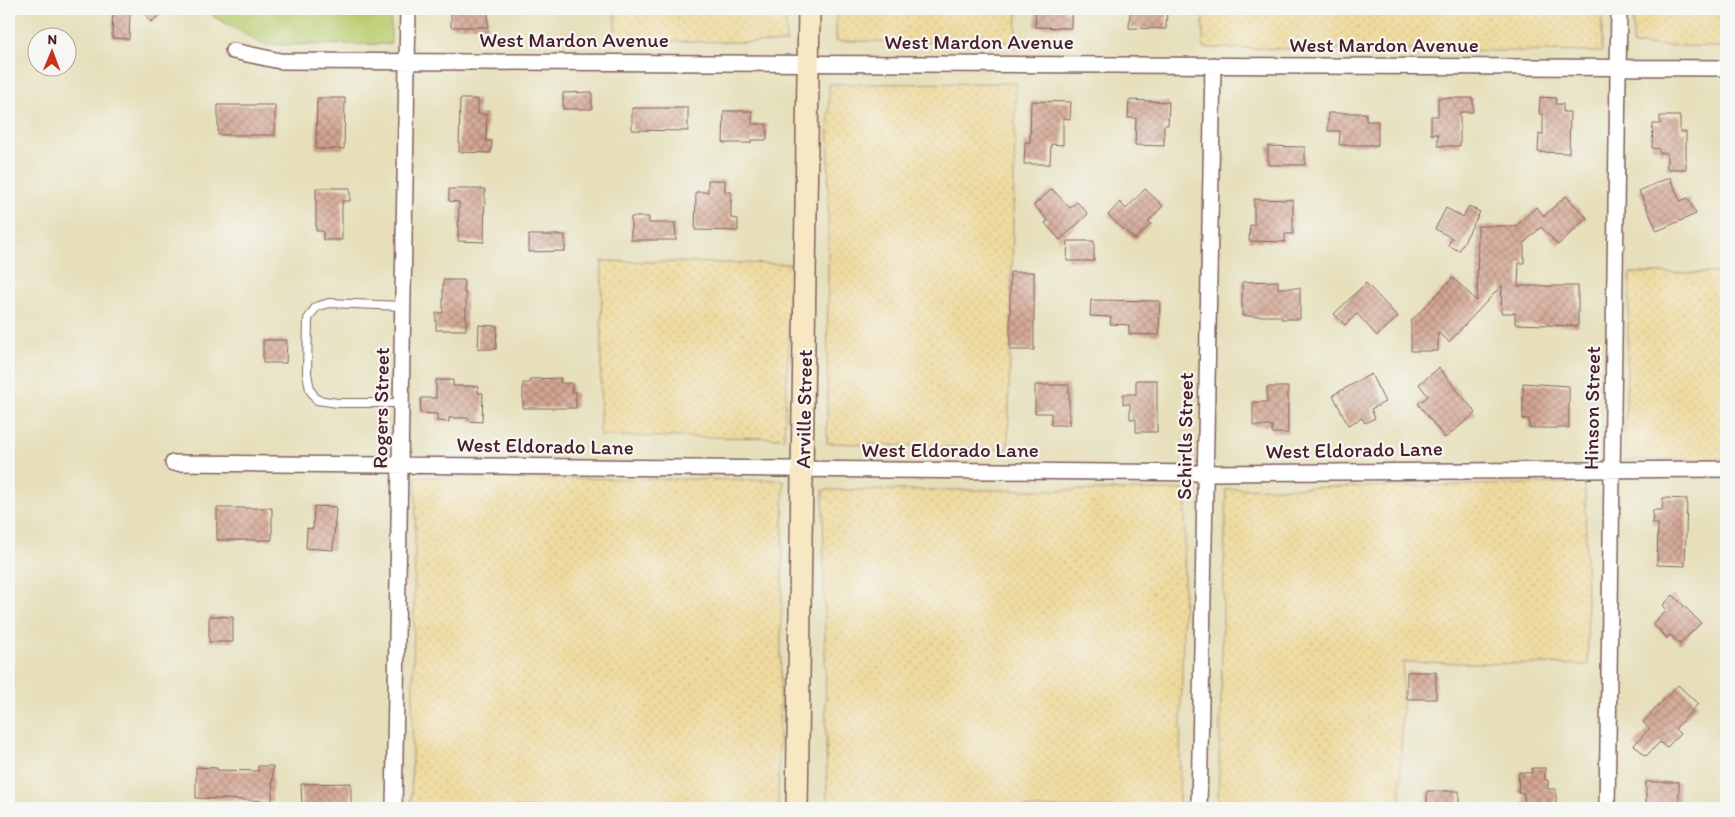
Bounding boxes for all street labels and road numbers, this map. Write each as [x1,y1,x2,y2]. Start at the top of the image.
street label: West Mardon Avenue [479,27,669,52]
street label: West Mardon Avenue [884,29,1074,54]
street label: West Mardon Avenue [1289,32,1479,57]
street label: Hinson Street [1578,346,1605,470]
street label: Rogers Street [367,347,394,469]
street label: Arville Street [790,349,817,469]
street label: Schirlls Street [1171,372,1198,500]
street label: West Eldorado Lane [456,431,634,460]
street label: West Eldorado Lane [1265,435,1443,464]
street label: West Eldorado Lane [861,437,1039,462]

